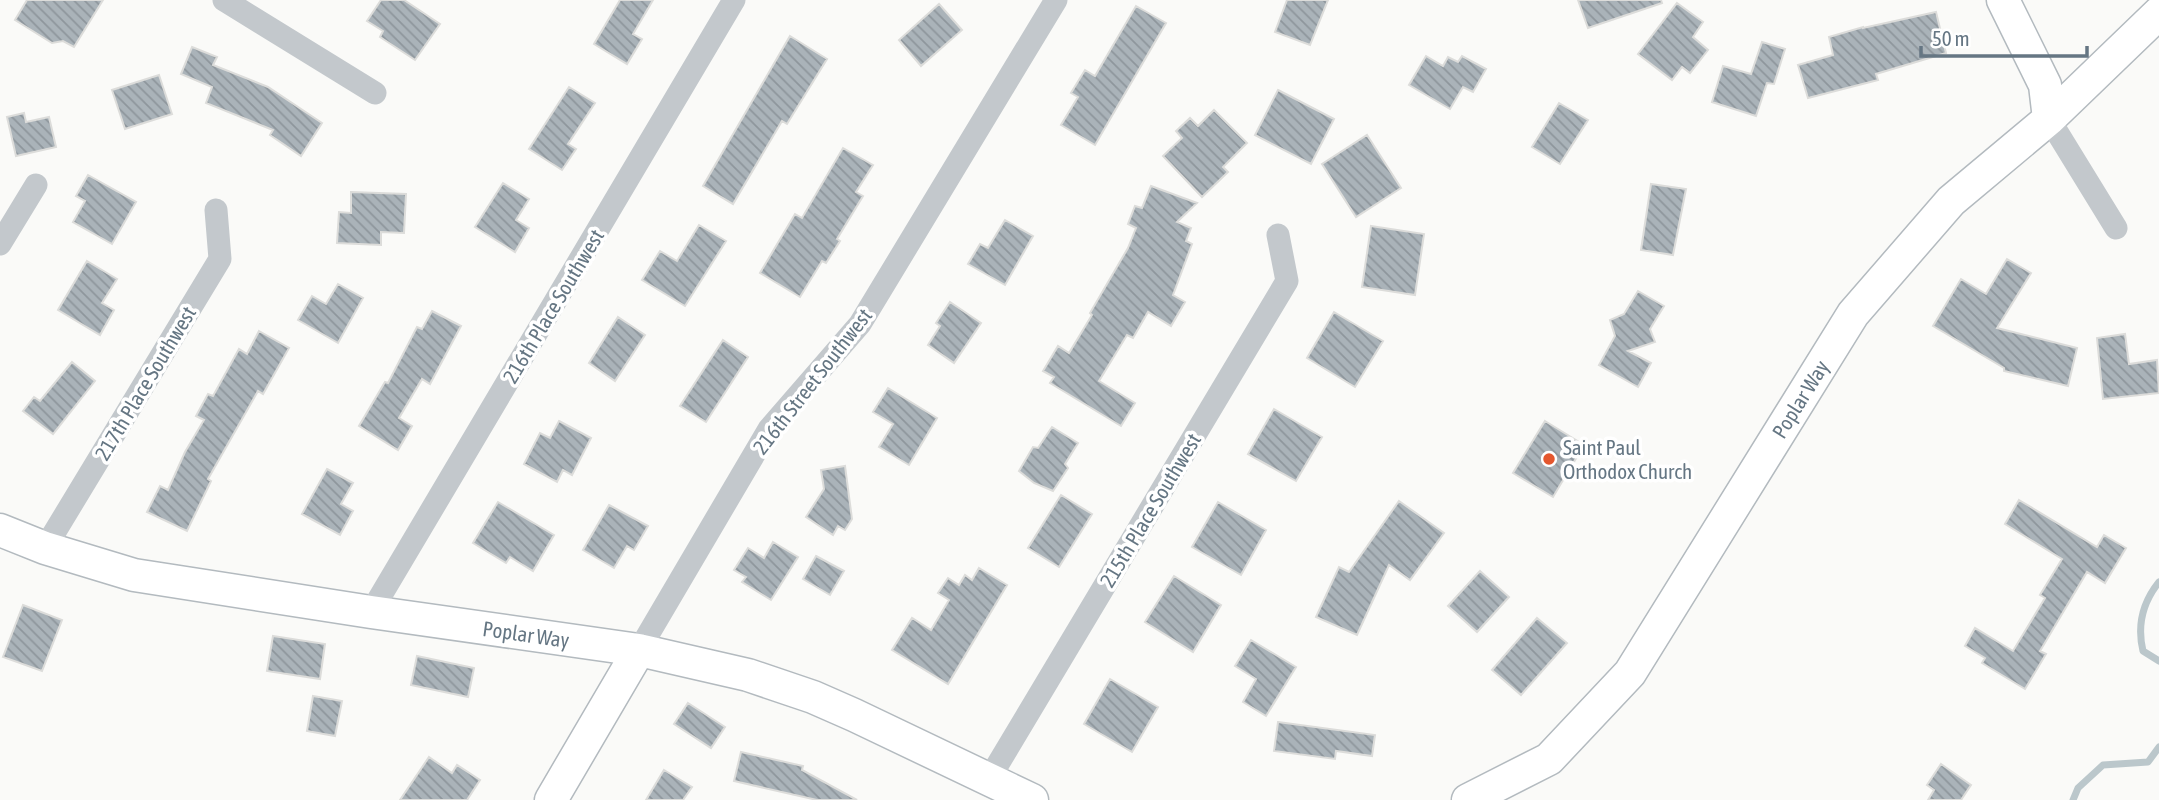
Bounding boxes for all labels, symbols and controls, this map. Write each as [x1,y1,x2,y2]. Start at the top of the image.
scale bar [1921,14,2087,58]
text: 50 m [1932,26,1970,50]
street label: 216th Place Southwest [498,225,608,387]
street label: 217th Place Southwest [90,302,200,464]
street label: 216th Street Southwest [748,303,876,459]
street label: Poplar Way [1767,355,1833,442]
street label: 215th Place Southwest [1095,429,1205,591]
place label: Saint Paul Orthodox Church [1563,435,1692,483]
marker: Saint Paul Orthodox Church [1541,451,1557,467]
street label: Poplar Way [481,616,571,652]

